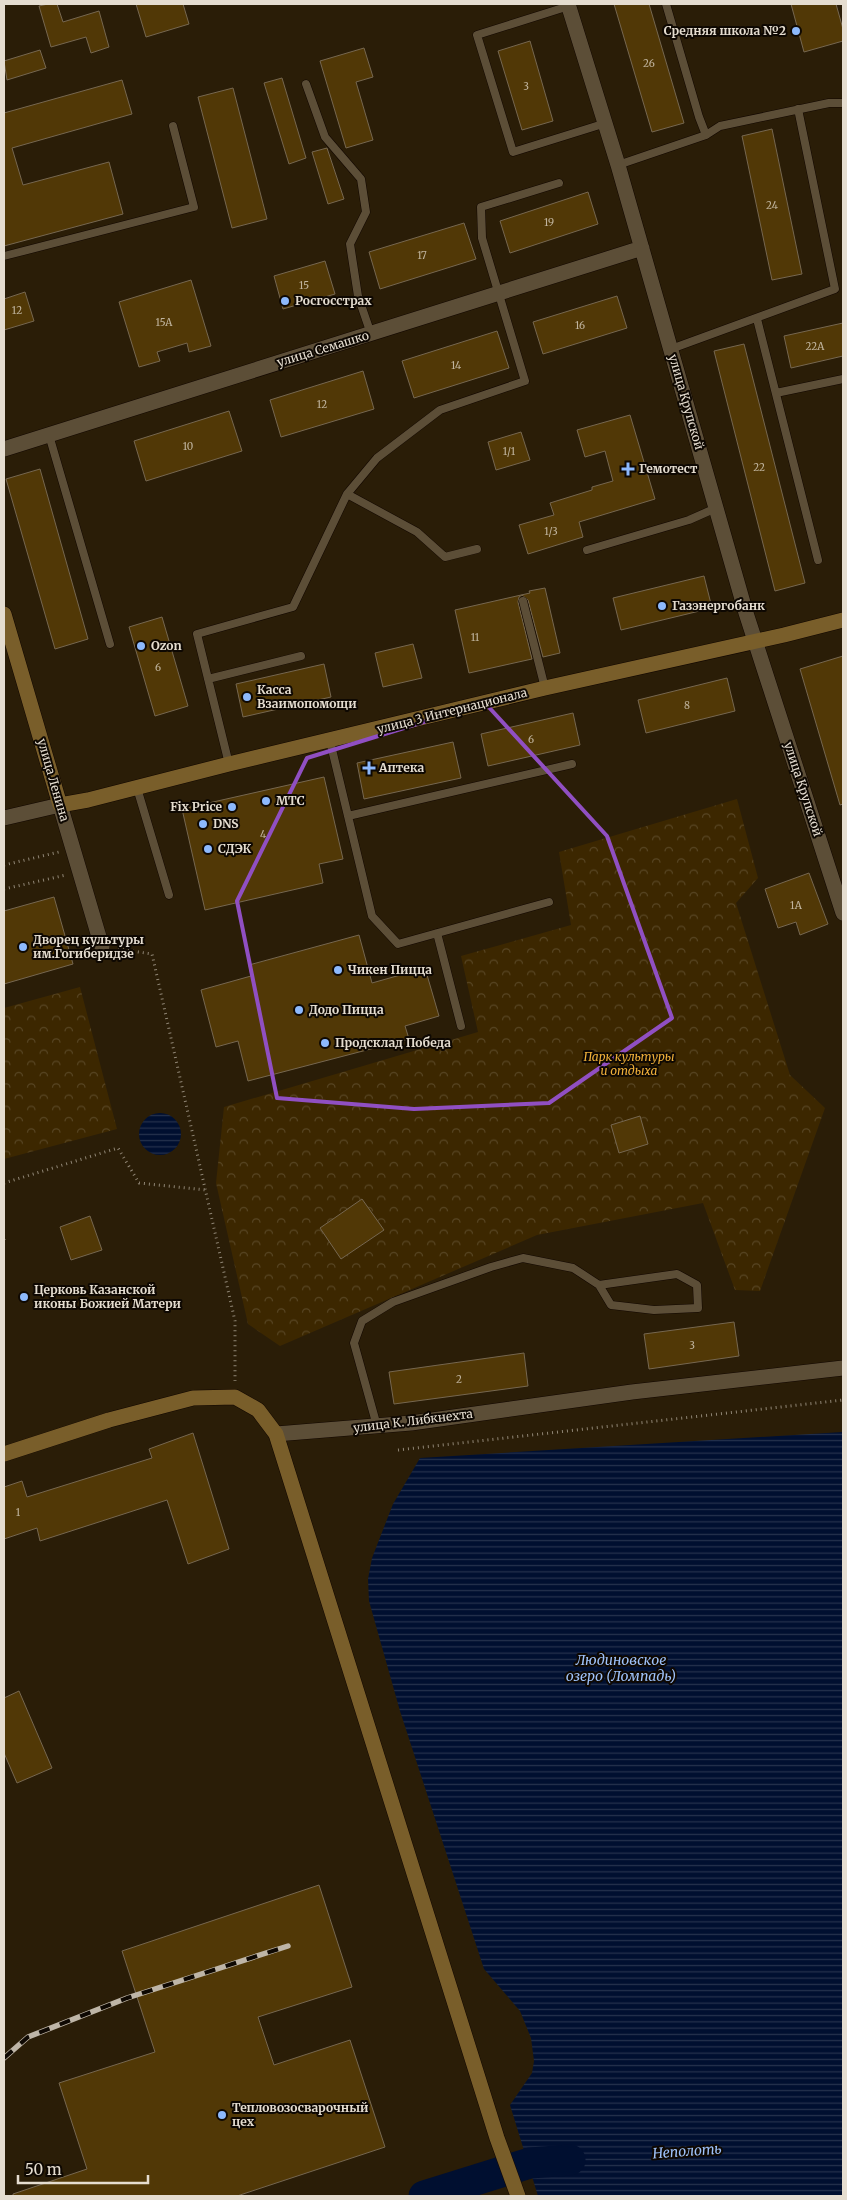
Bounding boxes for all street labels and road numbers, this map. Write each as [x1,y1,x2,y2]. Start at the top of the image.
street label: улица Семашко [275,327,371,370]
street label: улица Крупской [666,352,707,451]
street label: улица 3 Интернационала [375,684,529,736]
street label: улица Ленина [34,737,73,824]
street label: улица Крупской [781,740,826,838]
street label: улица К. Либкнехта [352,1406,474,1435]

